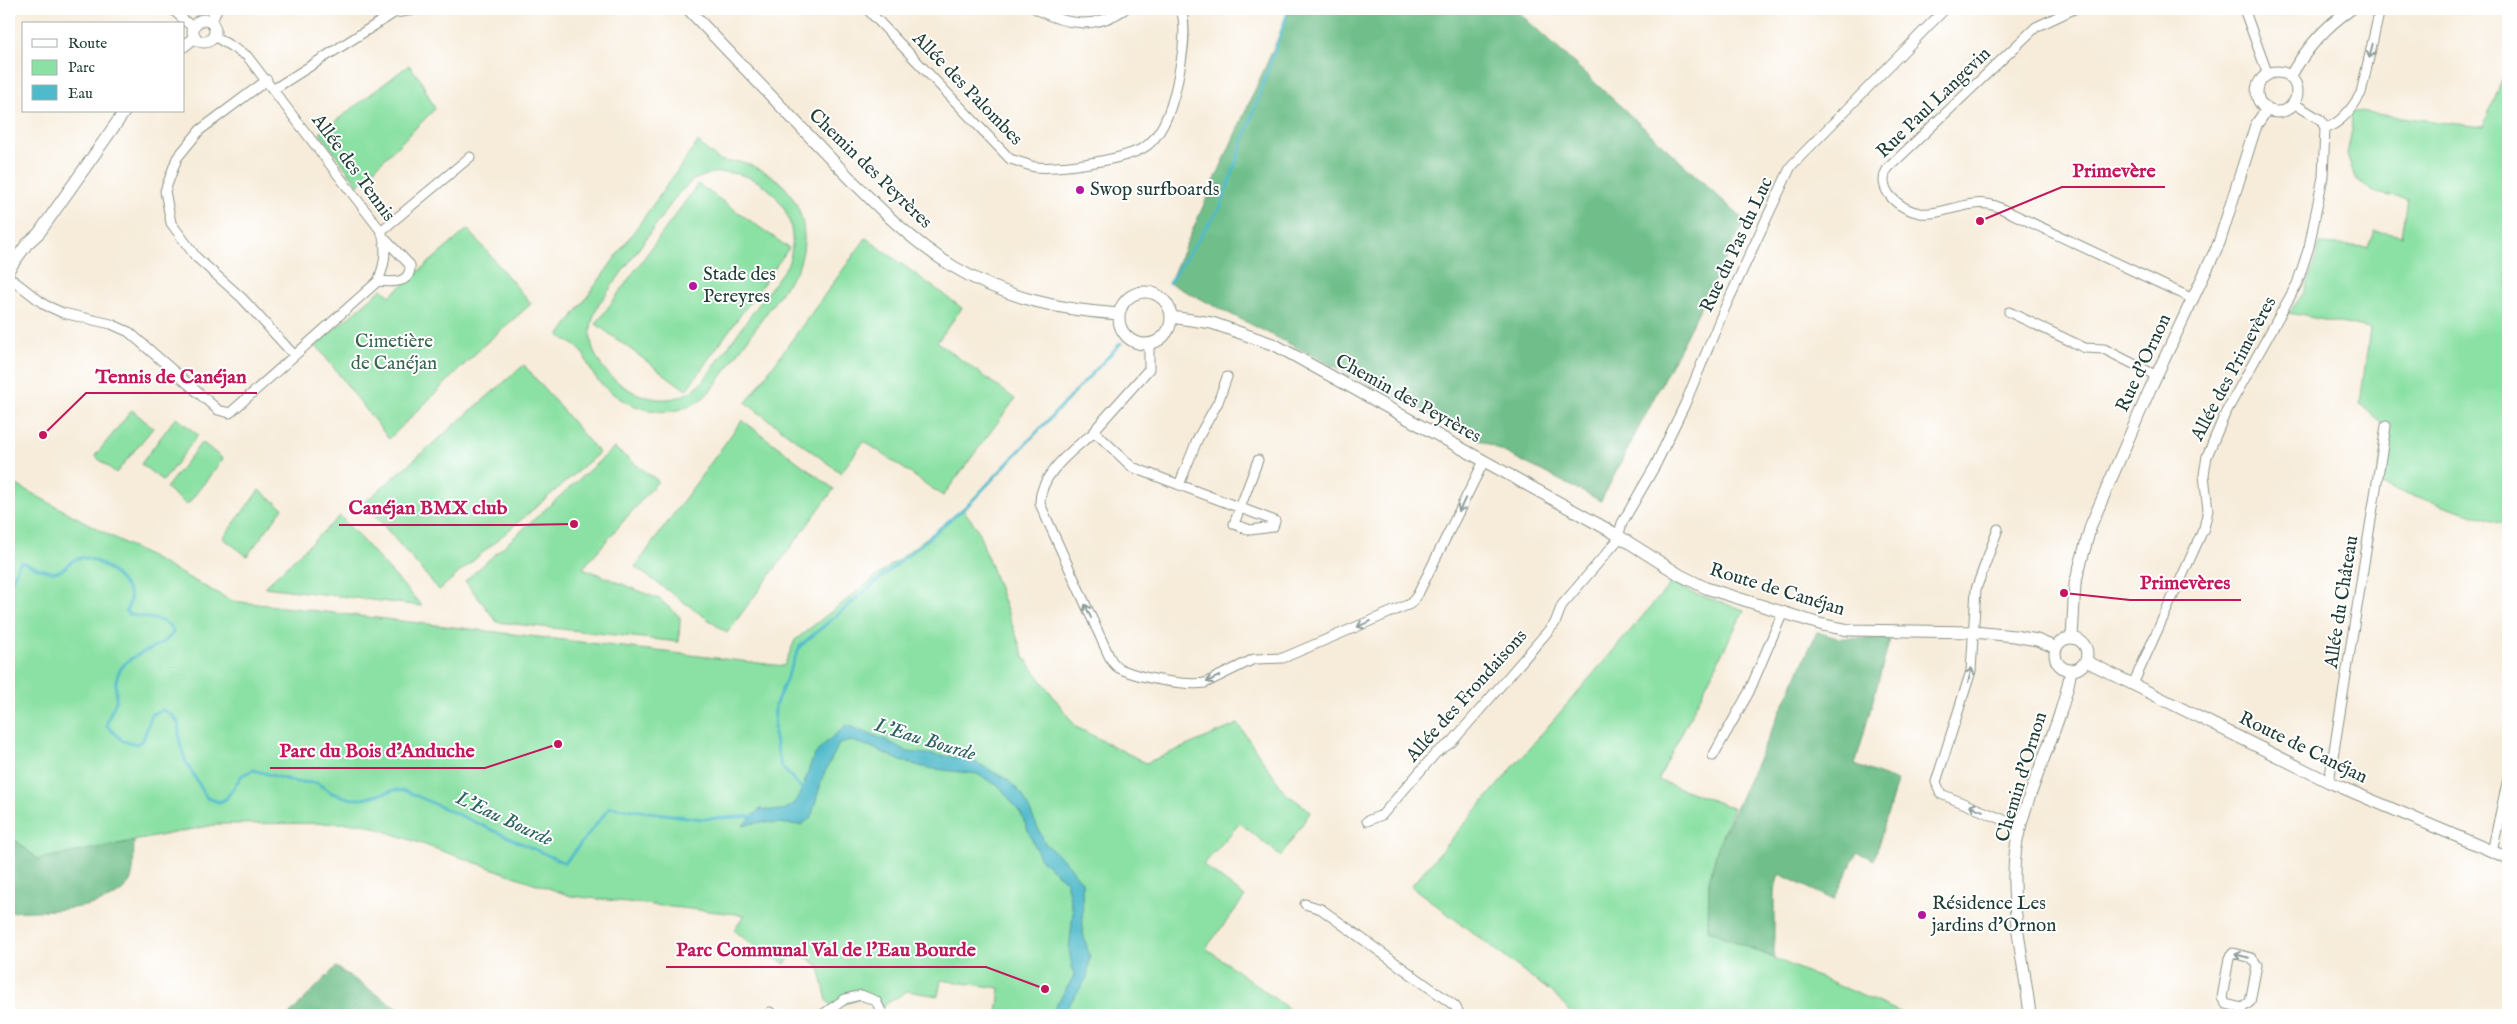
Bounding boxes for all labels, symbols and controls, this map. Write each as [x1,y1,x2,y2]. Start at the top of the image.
legend [22,22,185,112]
street label: Allée des Palombes [906,26,1027,151]
text: Route [68,34,107,53]
street label: Rue Paul Langevin [1872,42,1996,164]
one-way arrow [2366,42,2375,58]
text: Parc [68,58,95,77]
text: Eau [68,84,93,103]
street label: Chemin des Peyrères [803,104,937,234]
street label: Allée des Tennis [305,109,400,227]
callout: Primevère [2062,152,2165,187]
text: Primevère [2072,159,2156,184]
street label: Rue du Pas du Luc [1695,173,1779,317]
place label: Swop surfboards [1090,178,1219,202]
marker: Swop surfboards [1074,184,1086,196]
place label: Stade des Pereyres [703,263,776,309]
marker: Stade des Pereyres [687,280,699,292]
street label: Allée des Primevères [2185,293,2282,446]
street label: Rue d'Ornon [2111,310,2177,416]
park label: Cimetière de Canéjan [351,330,437,376]
street label: Chemin des Peyrères [1331,349,1485,449]
callout: Tennis de Canéjan [86,358,257,393]
text: Tennis de Canéjan [94,365,247,390]
callout: Canéjan BMX club [339,490,517,525]
text: Canéjan BMX club [349,496,508,521]
one-way arrow [1457,497,1466,512]
street label: Allée du Château [2320,534,2364,671]
street label: Route de Canéjan [1706,558,1848,622]
callout: Primevères [2130,565,2241,600]
text: Primevères [2140,571,2230,596]
one-way arrow [1083,604,1092,619]
one-way arrow [1357,619,1372,629]
street label: Allée des Frondaisons [1400,625,1533,768]
one-way arrow [1966,667,1975,683]
one-way arrow [1206,675,1221,684]
street label: Route de Canéjan [2235,706,2371,790]
street label: Chemin d'Ornon [1991,709,2053,845]
water label: L'Eau Bourde [871,713,979,767]
callout: Parc du Bois d'Anduche [270,733,485,768]
text: Parc du Bois d'Anduche [279,739,475,764]
water label: L'Eau Bourde [451,785,557,853]
one-way arrow [1969,803,1984,813]
place label: Résidence Les jardins d'Ornon [1930,892,2056,938]
marker: Résidence Les jardins d'Ornon [1916,909,1928,921]
callout: Parc Communal Val de l'Eau Bourde [666,932,986,967]
text: Parc Communal Val de l'Eau Bourde [676,938,977,963]
one-way arrow [2234,950,2250,960]

